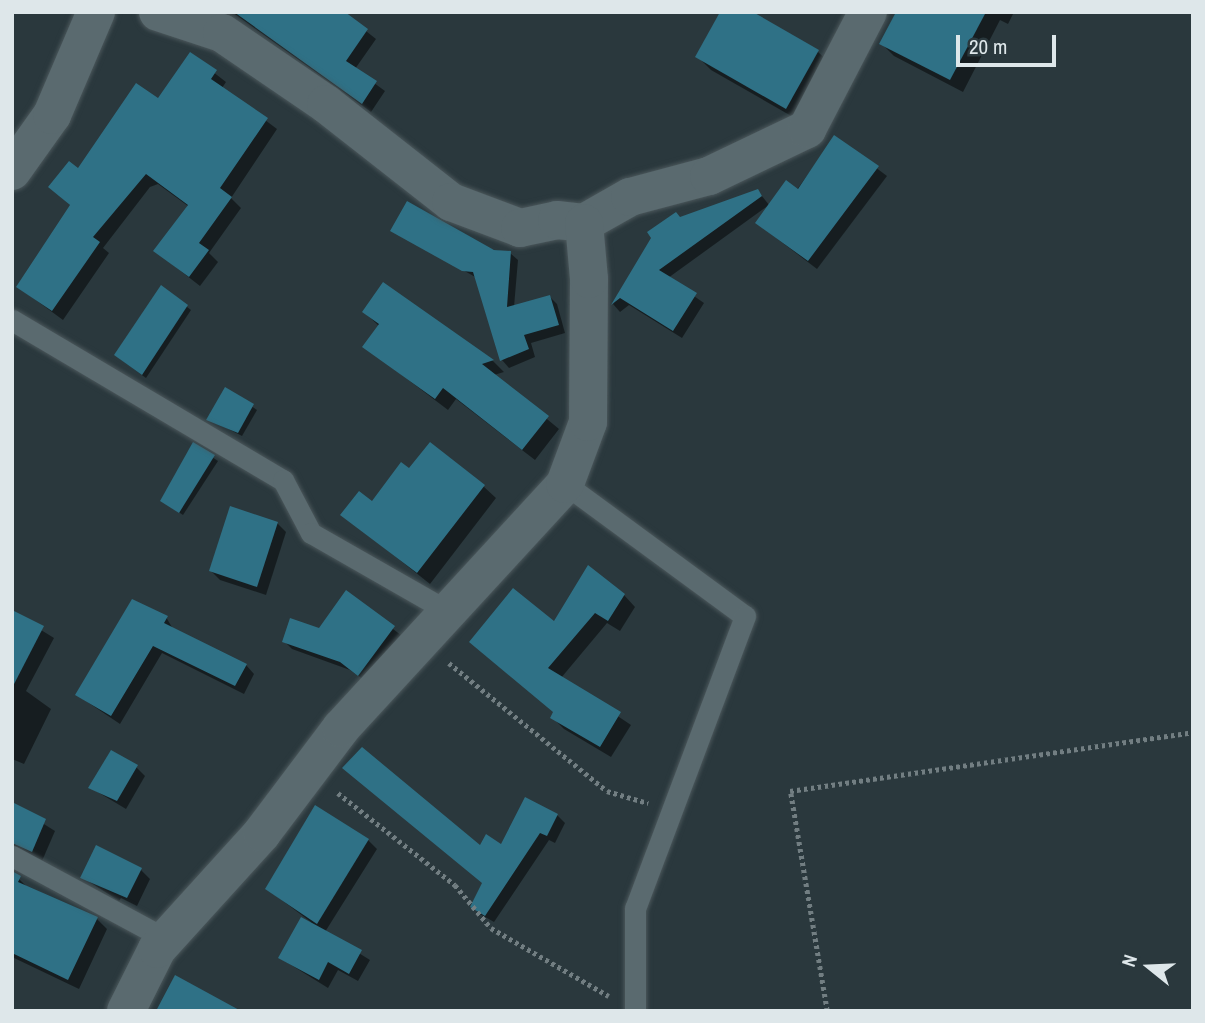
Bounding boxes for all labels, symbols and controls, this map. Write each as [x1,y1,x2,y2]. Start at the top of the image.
scale bar [960,21,1060,65]
text: 20 m [969,32,1007,61]
north arrow [1114,932,1184,1002]
text: N [1115,951,1143,970]

